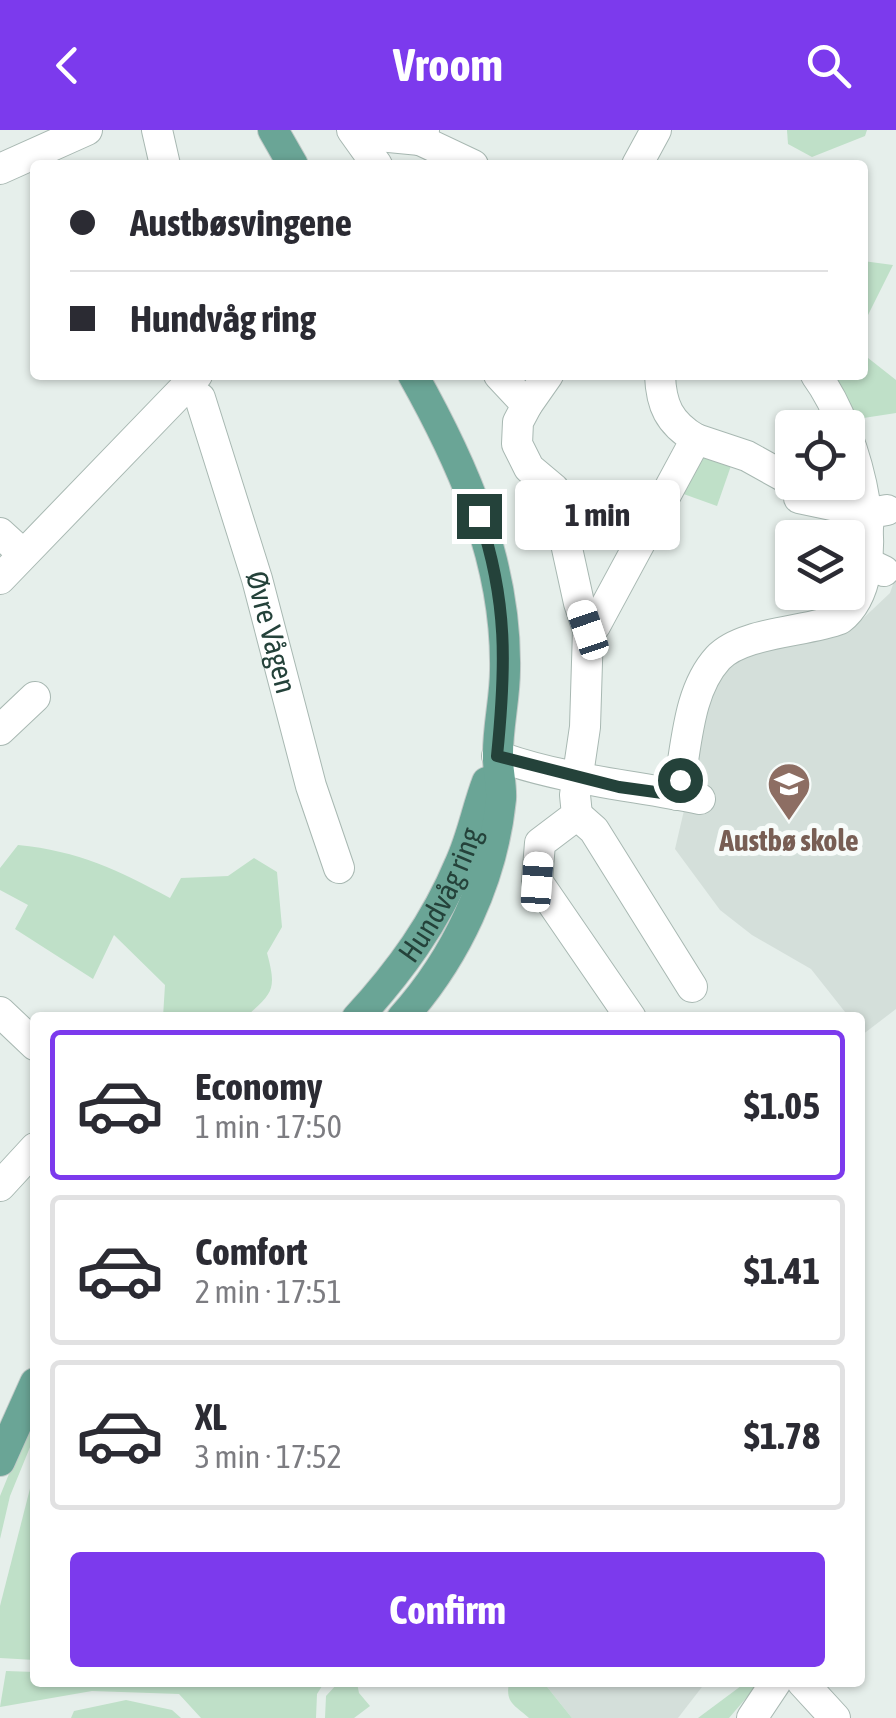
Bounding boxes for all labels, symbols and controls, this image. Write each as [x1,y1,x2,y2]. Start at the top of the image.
icon: back [40,38,95,93]
icon: search [801,38,856,93]
text: Vroom [393,39,503,91]
text: Austbøsvingene [130,201,352,244]
text: Hundvåg ring [130,297,316,340]
map controls [775,410,865,610]
button: locate [775,410,865,500]
callout: 1 min [514,481,679,551]
route end [457,494,502,539]
text: 1 min [565,496,630,533]
button: layers [775,520,865,610]
street label: Øvre Vågen [240,568,304,697]
car [564,597,612,663]
route start [658,758,703,803]
school or university icon: Austbø skole [766,761,812,822]
street label: Hundvåg ring [391,823,488,968]
place label: Austbø skole [718,823,859,857]
car [520,851,554,913]
icon: car [75,1060,165,1150]
text: Economy [195,1065,322,1108]
text: $1.05 [744,1084,820,1127]
text: 1 min · 17:50 [195,1108,342,1145]
icon: car [75,1225,165,1315]
text: Comfort [195,1230,307,1273]
text: $1.41 [744,1249,820,1292]
text: 2 min · 17:51 [195,1273,342,1310]
icon: car [75,1390,165,1480]
text: XL [195,1395,227,1438]
text: $1.78 [744,1414,820,1457]
text: 3 min · 17:52 [195,1438,342,1475]
button: Confirm [70,1552,825,1667]

